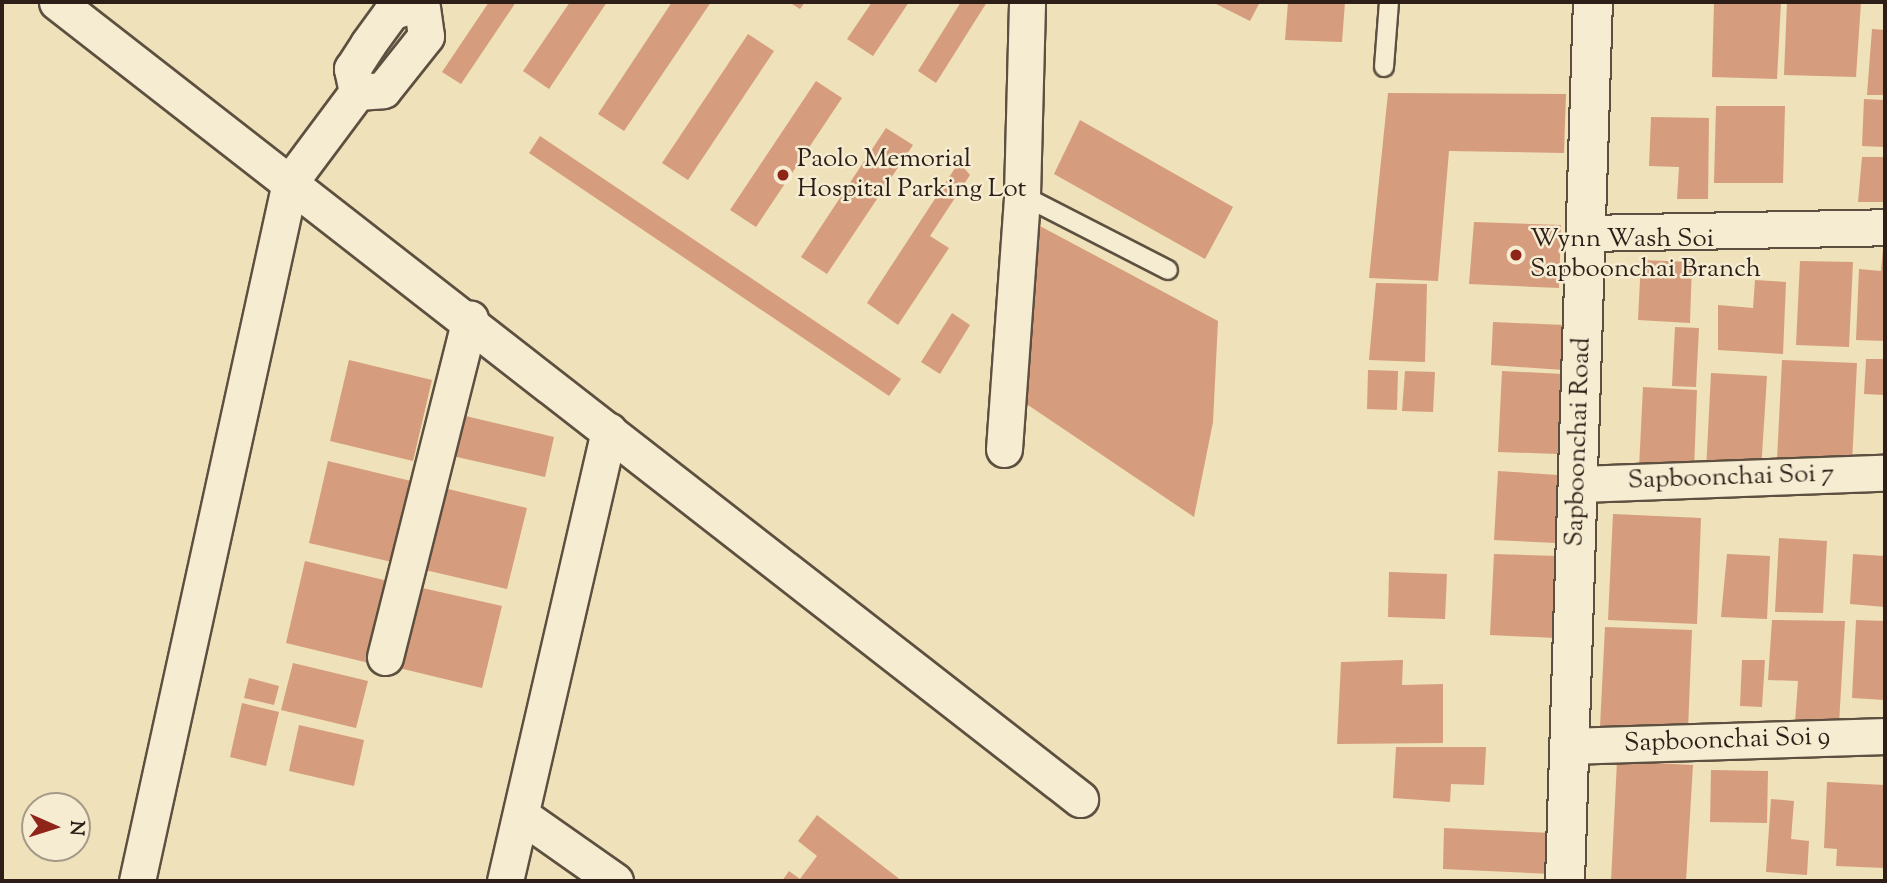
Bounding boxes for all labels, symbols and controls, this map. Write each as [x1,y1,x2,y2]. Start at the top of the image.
place label: Paolo Memorial Hospital Parking Lot [797,144,1026,206]
marker: Paolo Memorial Hospital Parking Lot [775,167,791,183]
place label: Wynn Wash Soi Sapboonchai Branch [1530,224,1761,286]
marker: Wynn Wash Soi Sapboonchai Branch [1508,247,1524,263]
street label: Sapboonchai Road [1560,337,1598,547]
street label: Sapboonchai Soi 7 [1627,459,1835,497]
street label: Sapboonchai Soi 9 [1623,722,1831,760]
north arrow [21,792,91,862]
text: N [62,820,89,836]

